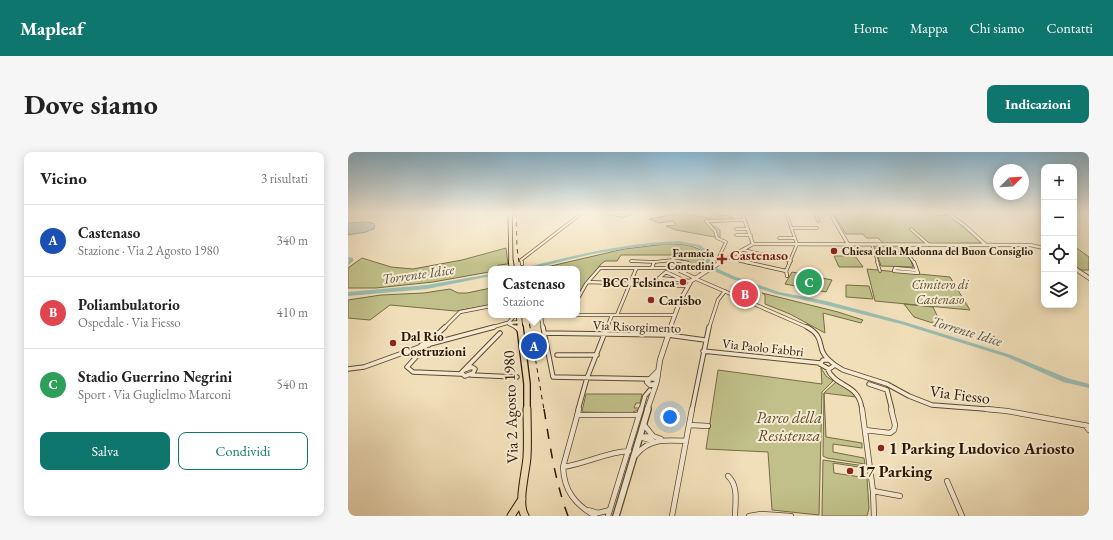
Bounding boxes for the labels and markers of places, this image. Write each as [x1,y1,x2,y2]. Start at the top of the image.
place label: Chiesa della Madonna del Buon Consiglio [842,244,1034,258]
place label: Farmacia Contedini [667,246,715,273]
marker: Chiesa della Madonna del Buon Consiglio [829,246,839,256]
marker: Farmacia Contedini [717,254,727,264]
pin: C [796,267,822,297]
place label: BCC Felsinea [603,274,675,291]
marker: BCC Felsinea [678,277,688,287]
pin: B [732,279,758,309]
place label: Carisbo [659,292,702,309]
marker: Carisbo [646,295,656,305]
place label: Dal Rio Costruzioni [401,328,466,360]
pin: A [521,331,547,361]
marker: Dal Rio Costruzioni [388,338,398,348]
place label: 1 Parking Ludovico Ariosto [889,438,1075,459]
marker: 1 Parking Ludovico Ariosto [876,443,886,453]
place label: 17 Parking [858,461,933,482]
marker: 17 Parking [845,466,855,476]

